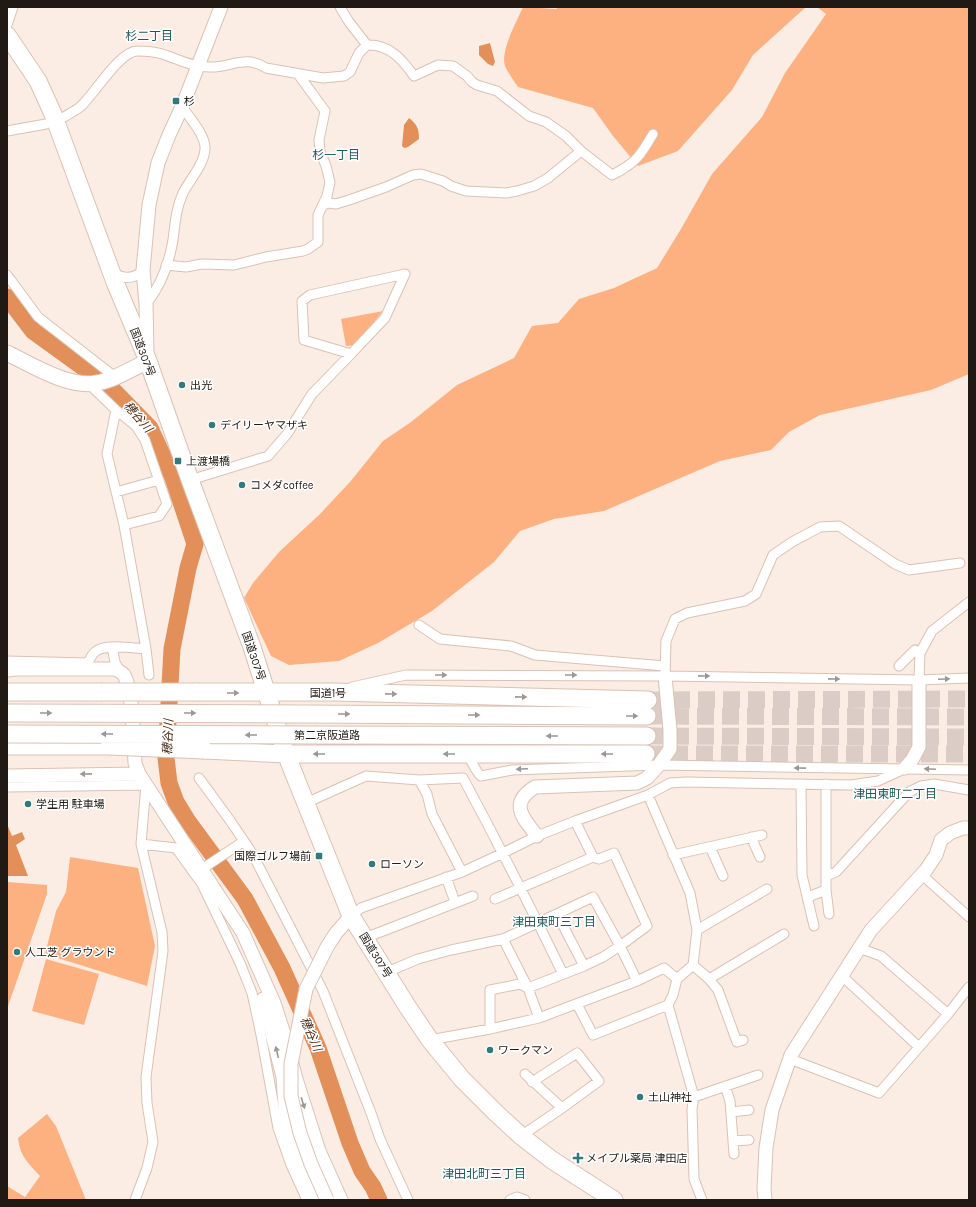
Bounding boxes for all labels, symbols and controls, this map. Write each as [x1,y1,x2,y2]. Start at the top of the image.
district label: 杉二丁目 [125,29,173,43]
place label: 杉 [184,95,195,108]
marker: 杉 [171,96,181,106]
district label: 杉一丁目 [312,148,360,162]
street label: 国道307号 [127,326,158,378]
place label: 出光 [190,379,212,392]
marker: 出光 [177,380,187,390]
water label: 穂谷川 [121,399,156,437]
place label: デイリーヤマザキ [220,419,308,432]
marker: デイリーヤマザキ [207,420,217,430]
place label: 上渡場橋 [186,455,230,468]
marker: 上渡場橋 [173,456,183,466]
place label: コメダcoffee [250,479,314,492]
marker: コメダcoffee [237,480,247,490]
street label: 国道307号 [239,630,268,682]
one-way arrow [435,672,448,678]
one-way arrow [565,672,578,678]
one-way arrow [698,673,711,679]
one-way arrow [828,676,841,682]
one-way arrow [938,676,950,683]
street label: 国道1号 [310,687,346,700]
one-way arrow [227,690,240,696]
one-way arrow [385,691,398,697]
one-way arrow [515,694,528,700]
one-way arrow [40,710,53,716]
one-way arrow [184,710,197,716]
one-way arrow [338,711,351,717]
one-way arrow [468,712,481,718]
one-way arrow [626,713,639,719]
water label: 穂谷川 [160,717,176,755]
street label: 第二京阪道路 [294,729,360,742]
one-way arrow [100,731,113,737]
one-way arrow [244,732,257,738]
one-way arrow [545,733,558,739]
one-way arrow [312,751,325,757]
one-way arrow [442,751,455,757]
one-way arrow [600,751,613,757]
one-way arrow [793,765,806,771]
one-way arrow [516,766,528,773]
one-way arrow [923,766,936,772]
one-way arrow [80,771,92,778]
district label: 津田東町二丁目 [853,787,937,801]
place label: 学生用 駐車場 [36,798,105,811]
marker: 学生用 駐車場 [23,799,33,809]
place label: 国際ゴルフ場前 [234,850,311,863]
marker: 国際ゴルフ場前 [314,851,324,861]
place label: ローソン [380,858,424,871]
marker: ローソン [367,859,377,869]
district label: 津田東町三丁目 [512,915,596,929]
street label: 国道307号 [356,930,395,980]
place label: 人工芝 グラウンド [25,946,116,959]
marker: 人工芝 グラウンド [12,947,22,957]
water label: 穂谷川 [298,1015,325,1055]
place label: ワークマン [498,1044,553,1057]
one-way arrow [274,1045,280,1058]
marker: ワークマン [485,1045,495,1055]
place label: 土山神社 [648,1091,692,1104]
marker: 土山神社 [635,1092,645,1102]
one-way arrow [300,1098,306,1110]
place label: メイプル薬局 津田店 [586,1152,688,1165]
marker: メイプル薬局 津田店 [573,1153,583,1163]
district label: 津田北町三丁目 [442,1167,526,1181]

